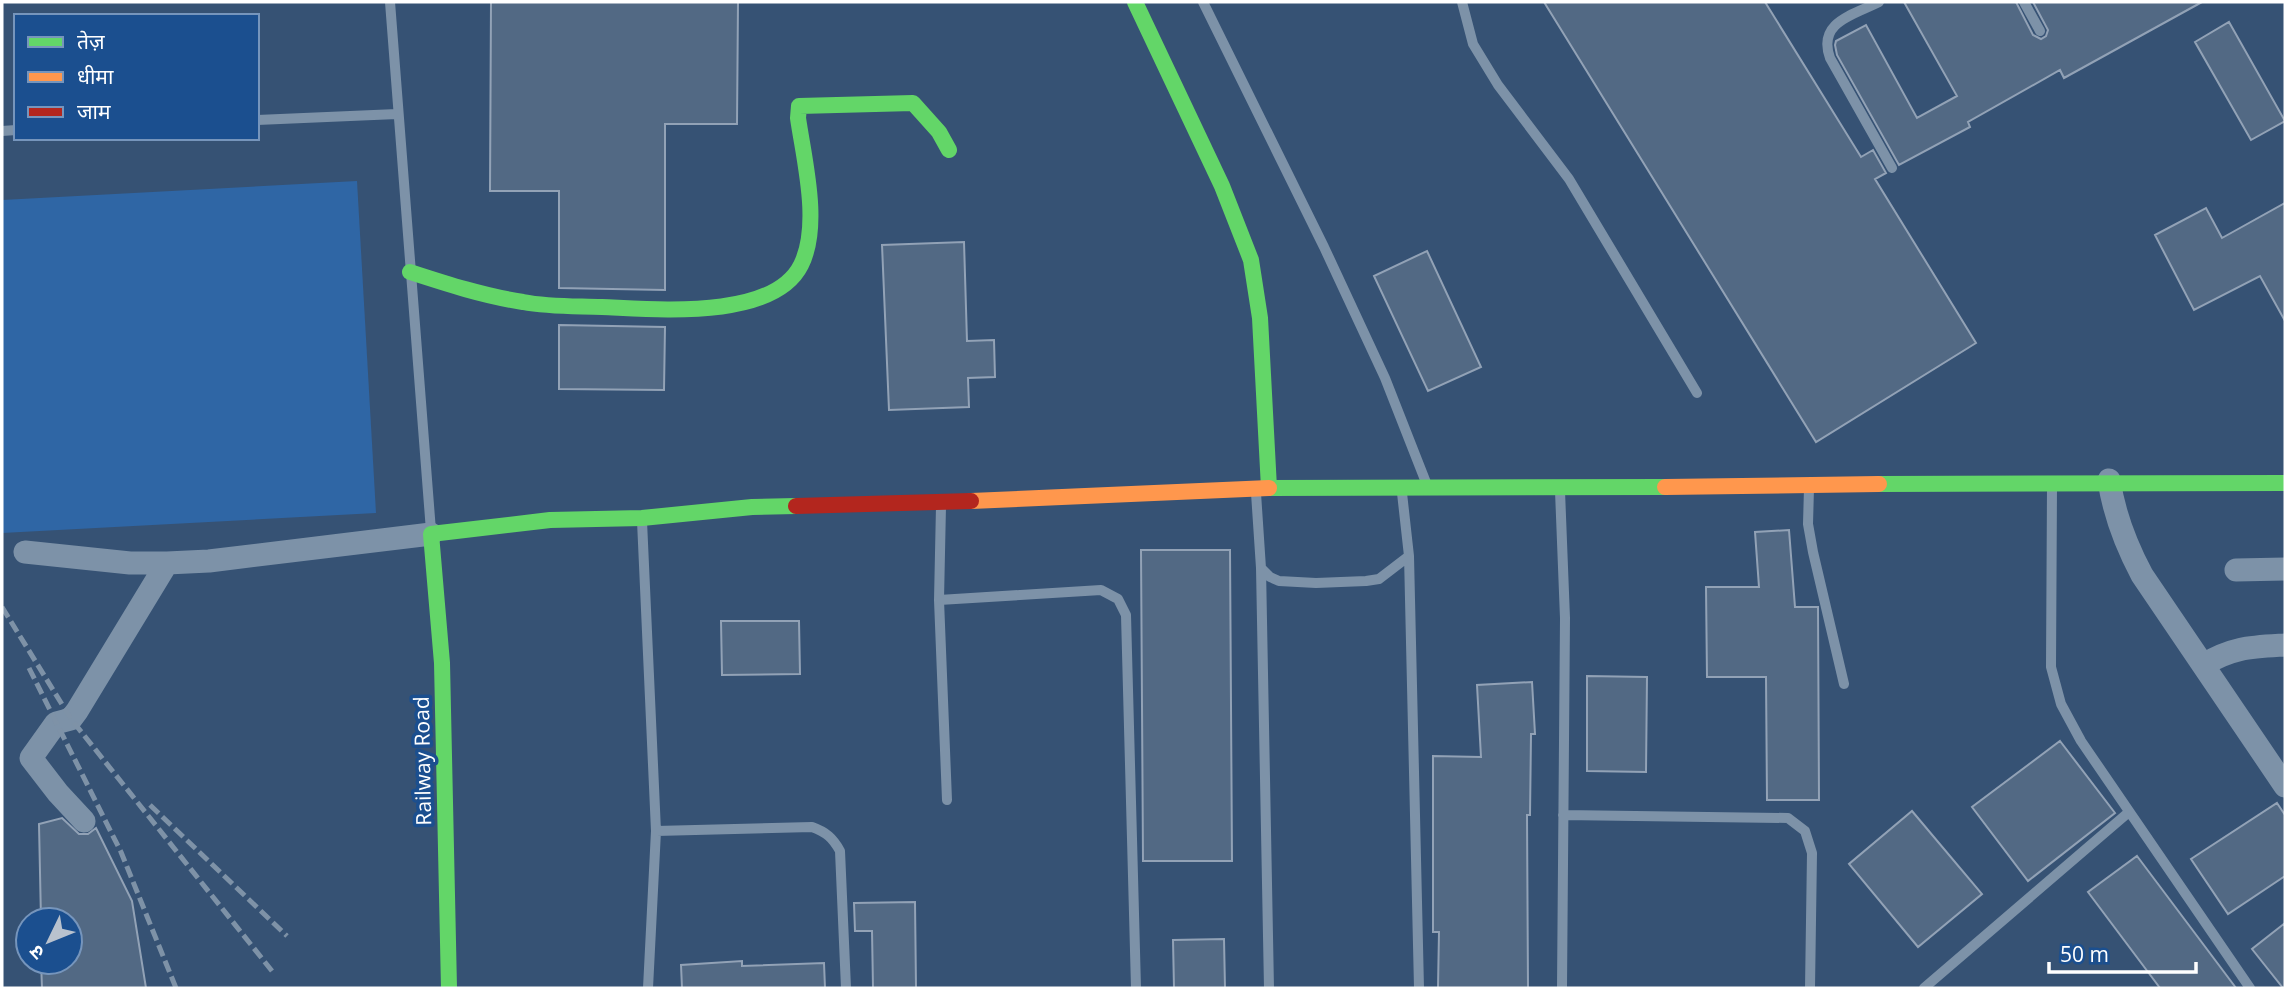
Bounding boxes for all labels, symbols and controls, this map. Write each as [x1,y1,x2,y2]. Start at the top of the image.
legend [14,14,259,140]
text: तेज़ [77,27,105,55]
text: धीमा [77,62,114,90]
text: जाम [77,97,111,125]
street label: Railway Road [407,696,437,826]
north arrow [14,906,84,976]
scale bar [2049,930,2196,974]
text: उ [23,939,50,966]
text: 50 m [2060,940,2109,968]

